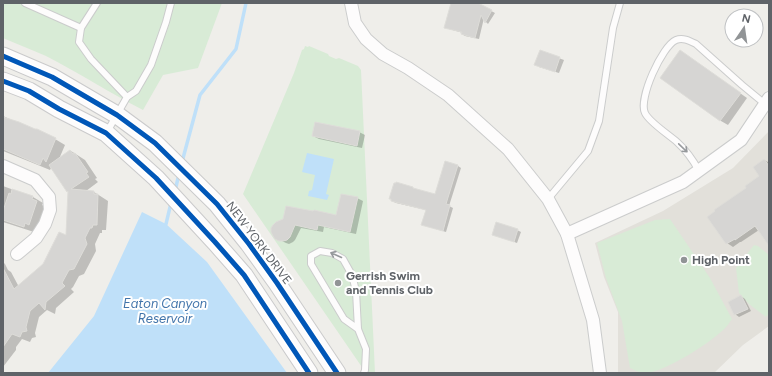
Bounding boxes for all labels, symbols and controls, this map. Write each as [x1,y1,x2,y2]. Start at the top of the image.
north arrow [724,8,764,48]
text: N [741,11,752,26]
one-way arrow [678,143,688,153]
street label: NEW YORK DRIVE [223,199,295,287]
one-way arrow [331,251,343,259]
place label: High Point [692,253,750,267]
marker: High Point [679,255,689,265]
place label: Gerrish Swim and Tennis Club [346,269,433,297]
marker: Gerrish Swim and Tennis Club [333,278,343,288]
water label: Eaton Canyon Reservoir [123,296,207,326]

